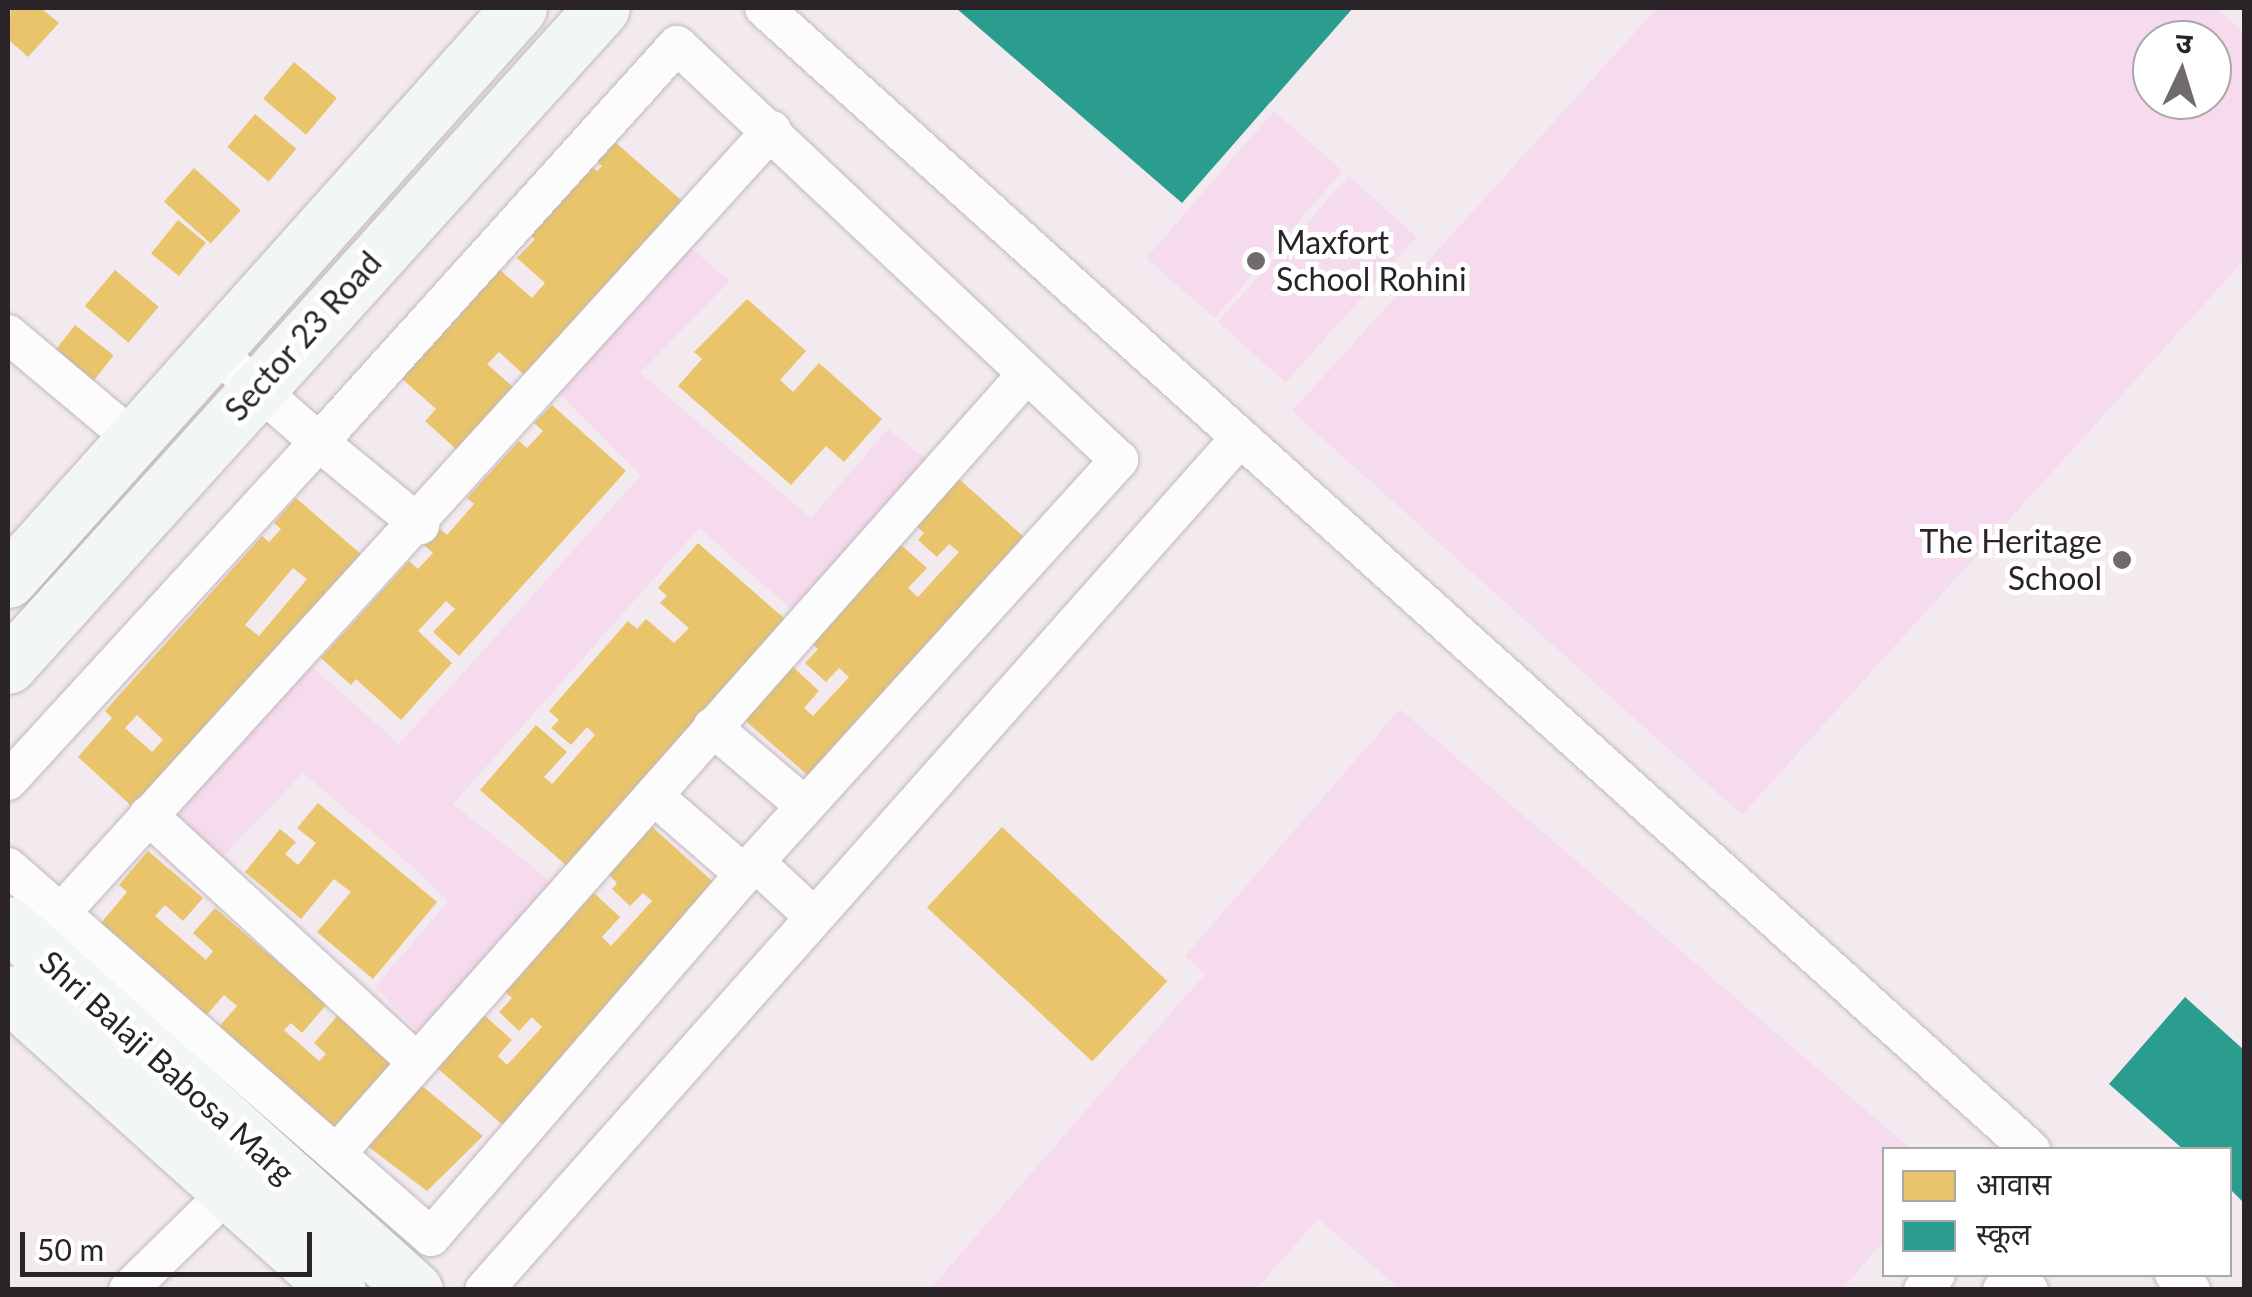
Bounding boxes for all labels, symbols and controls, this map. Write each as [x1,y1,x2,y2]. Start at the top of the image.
north arrow [2132,20,2232,120]
text: उ [2175,25,2193,60]
place label: Maxfort School Rohini [1276,224,1467,299]
street label: Sector 23 Road [217,243,389,429]
marker: Maxfort School Rohini [1245,250,1267,272]
place label: The Heritage School [1920,523,2102,598]
marker: The Heritage School [2111,549,2133,571]
street label: Shri Balaji Babosa Marg [32,943,302,1191]
legend [1882,1147,2232,1277]
text: आवास [1976,1165,2051,1201]
scale bar [25,1212,318,1274]
text: स्कूल [1976,1215,2031,1251]
text: 50 m [37,1231,104,1267]

